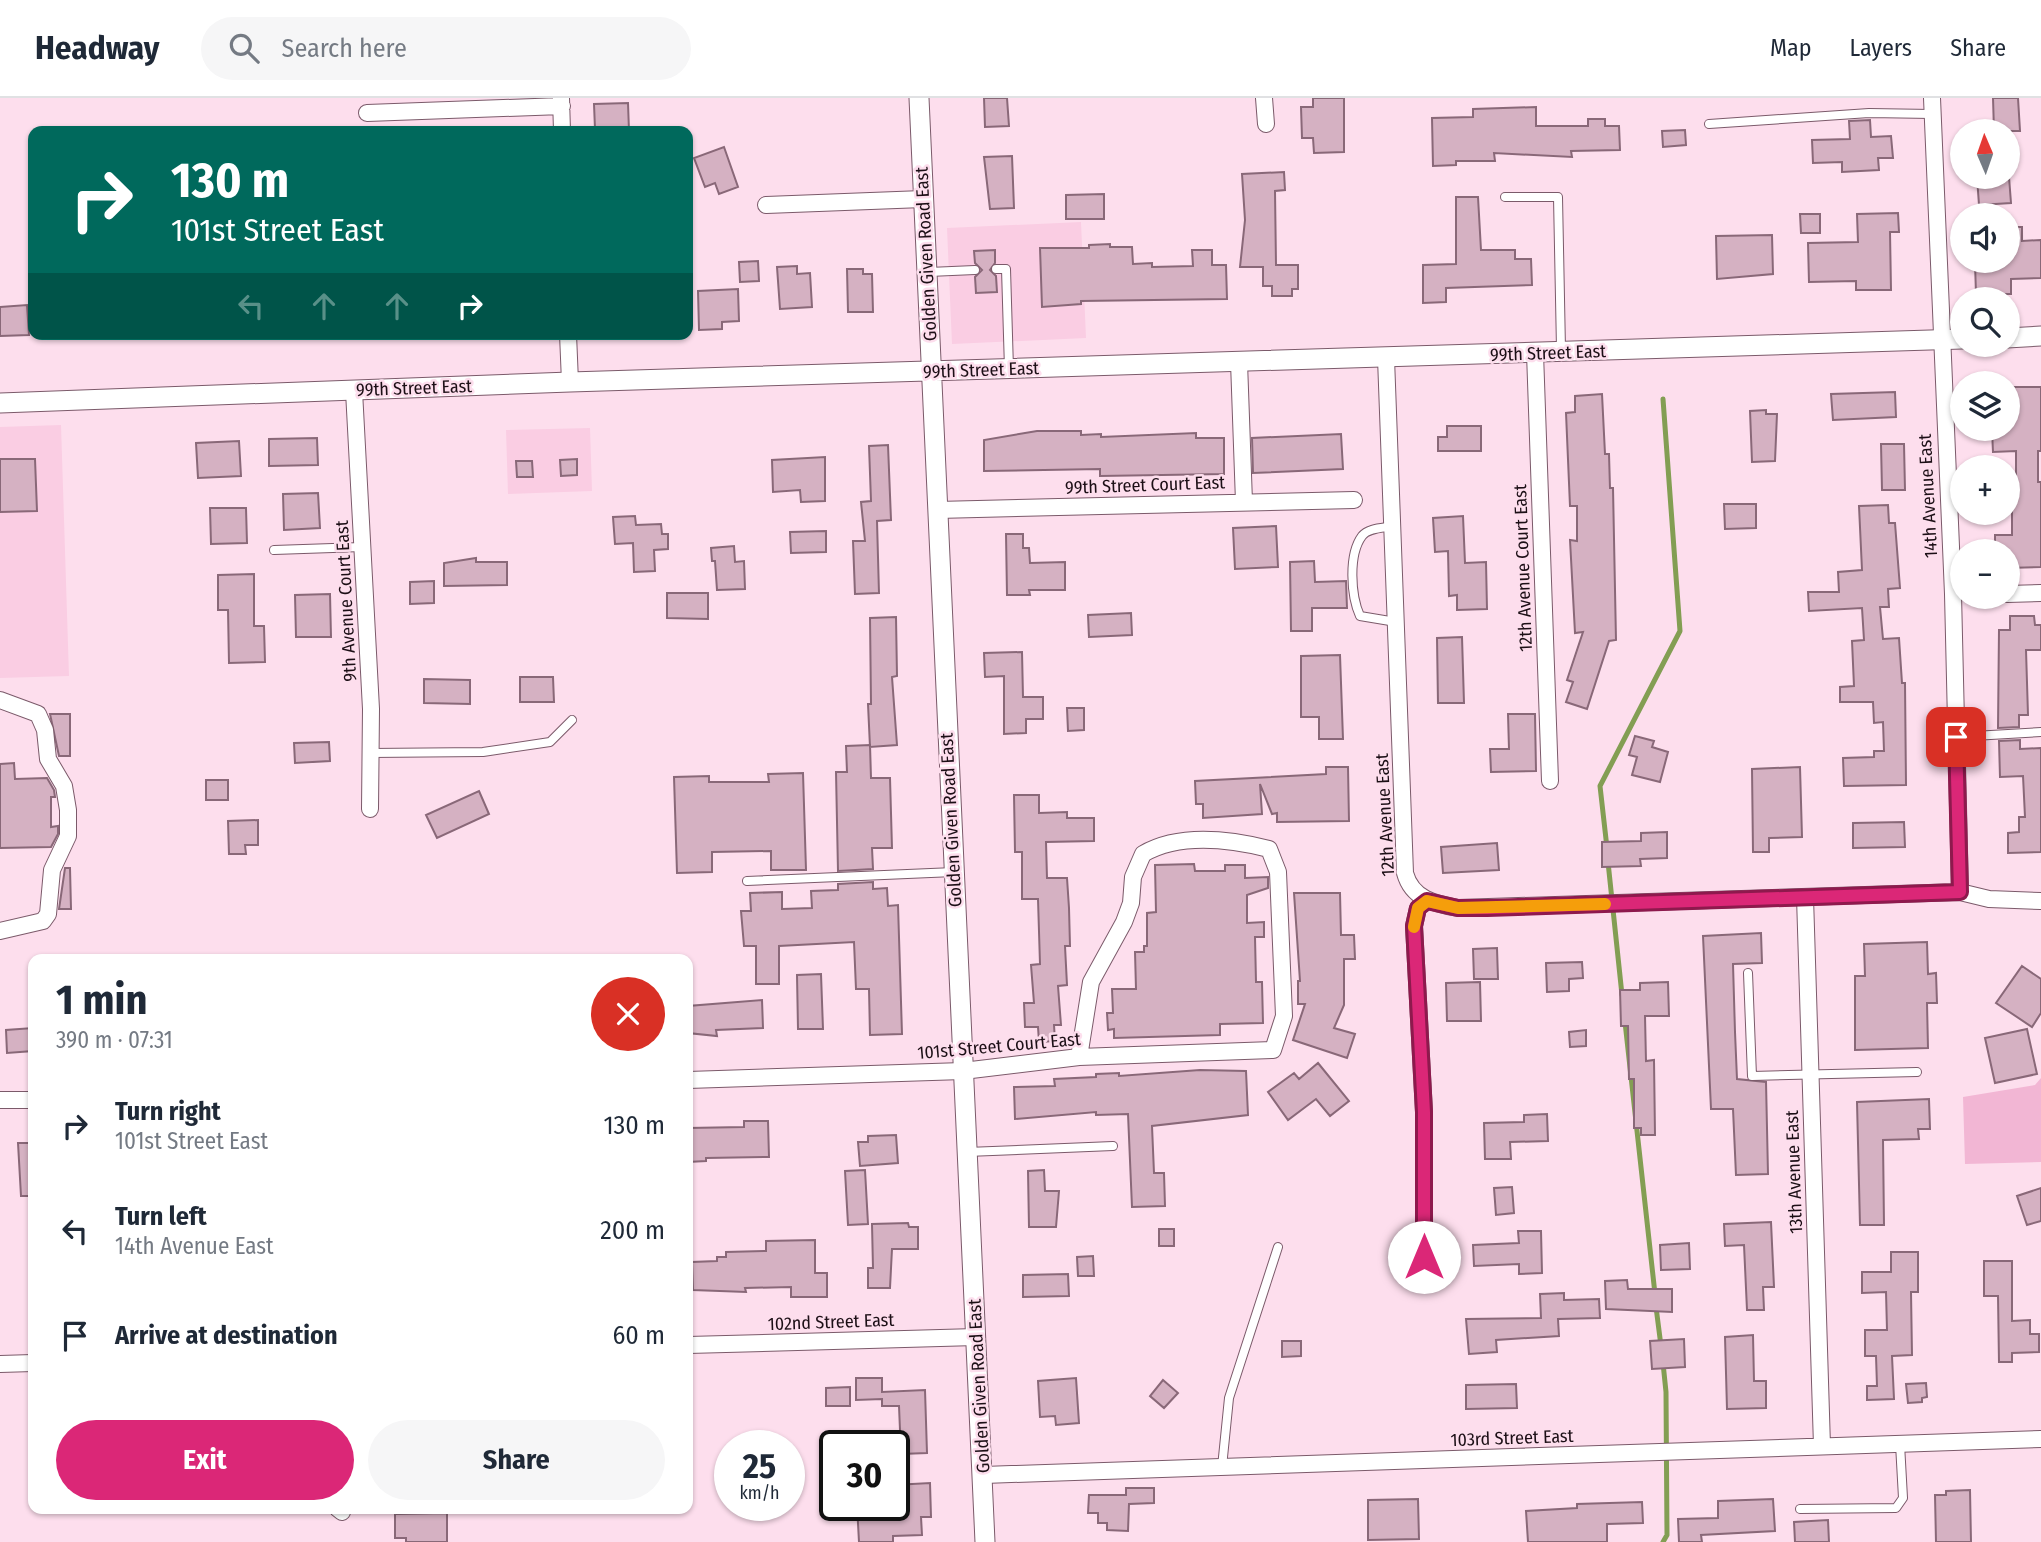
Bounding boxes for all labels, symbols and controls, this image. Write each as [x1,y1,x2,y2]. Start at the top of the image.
search box [201,17,691,80]
text: Headway [35,28,159,68]
icon: search [225,29,263,67]
text: Search here [281,33,407,64]
text: Map [1770,34,1812,62]
text: Layers [1850,34,1912,62]
text: Share [1950,34,2006,62]
north arrow [1950,119,2020,189]
map controls [1950,119,2020,609]
text: 130 m [171,151,289,210]
icon: right [56,154,147,245]
street label: Golden Given Road East [910,166,942,342]
button: sound [1950,203,2020,273]
text: 101st Street East [171,211,384,249]
icon: left [232,287,270,325]
icon: ahead [305,287,343,325]
icon: ahead [378,287,416,325]
icon: right [451,287,489,325]
button: search [1950,287,2020,357]
street label: 99th Street East [1490,340,1606,366]
street label: 99th Street East [923,357,1039,383]
button: layers [1950,371,2020,441]
street label: 99th Street East [356,375,472,401]
street label: 14th Avenue East [1914,433,1942,559]
button: + [1950,455,2020,525]
street label: 99th Street Court East [1065,471,1226,499]
street label: 12th Avenue Court East [1509,484,1537,652]
street label: 9th Avenue Court East [331,520,361,682]
button: − [1950,539,2020,609]
pin [1926,707,1986,767]
icon: arrive [1937,718,1975,756]
street label: Golden Given Road East [935,732,967,908]
street label: 12th Avenue East [1371,753,1399,877]
text: 1 min [56,975,147,1025]
button: close [591,977,665,1051]
text: 390 m · 07:31 [56,1026,173,1054]
street label: 101st Street Court East [916,1028,1082,1064]
text: Turn right [115,1096,221,1127]
icon: right [56,1107,94,1145]
text: 130 m [603,1110,665,1141]
street label: 13th Avenue East [1781,1110,1807,1234]
text: 101st Street East [115,1127,268,1155]
text: Turn left [115,1201,207,1232]
icon: left [56,1212,94,1250]
text: 200 m [600,1215,665,1246]
position arrow [1387,1220,1461,1294]
text: 14th Avenue East [115,1232,274,1260]
street label: Golden Given Road East [963,1298,995,1474]
street label: 102nd Street East [767,1309,895,1335]
icon: arrive [56,1317,94,1355]
text: Arrive at destination [115,1320,338,1351]
text: 60 m [612,1320,665,1351]
button: Exit [56,1420,354,1500]
button: Share [368,1420,665,1500]
street label: 103rd Street East [1450,1425,1574,1451]
speed limit sign: 30 [819,1430,910,1521]
text: 25 [743,1445,776,1487]
text: km/h [739,1482,780,1504]

